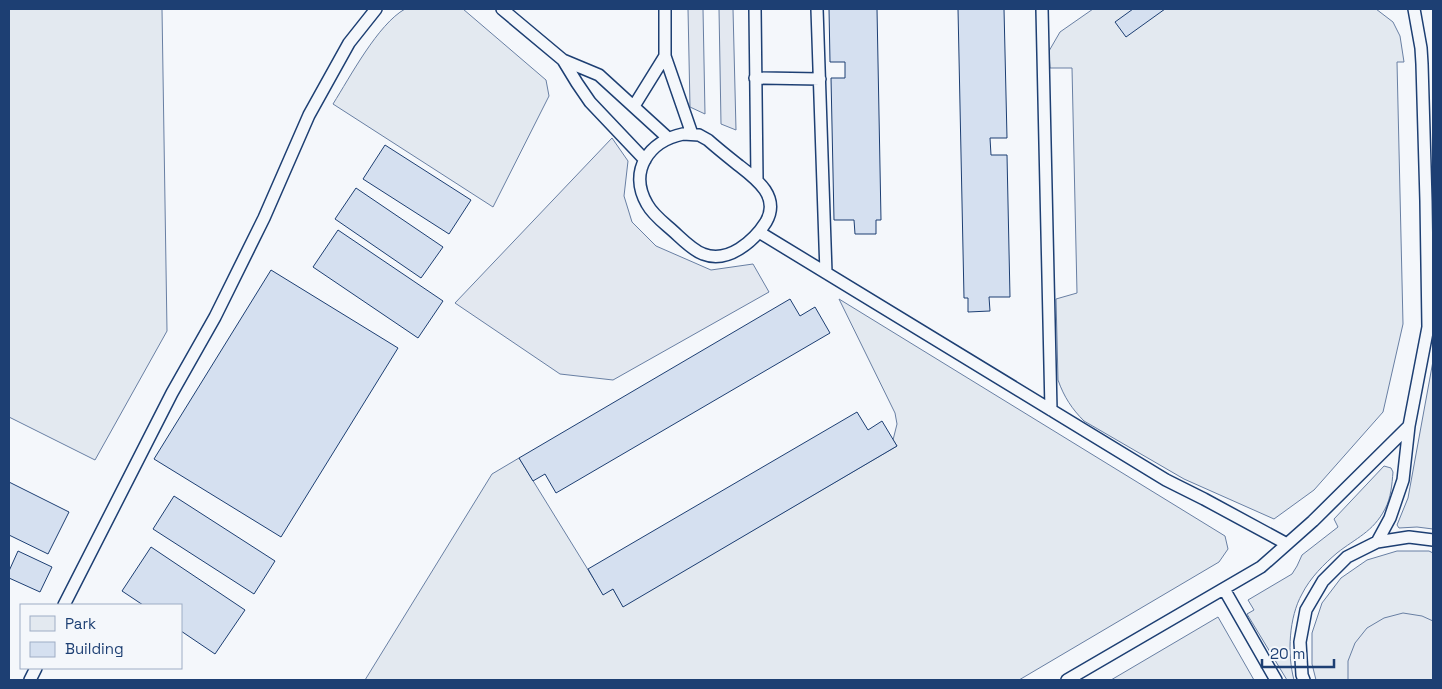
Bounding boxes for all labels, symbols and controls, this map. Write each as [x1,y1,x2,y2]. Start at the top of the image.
legend [20,604,182,669]
text: Park [65,614,96,633]
scale bar [1262,636,1334,668]
text: Building [65,639,124,658]
text: 20 m [1270,644,1305,663]

